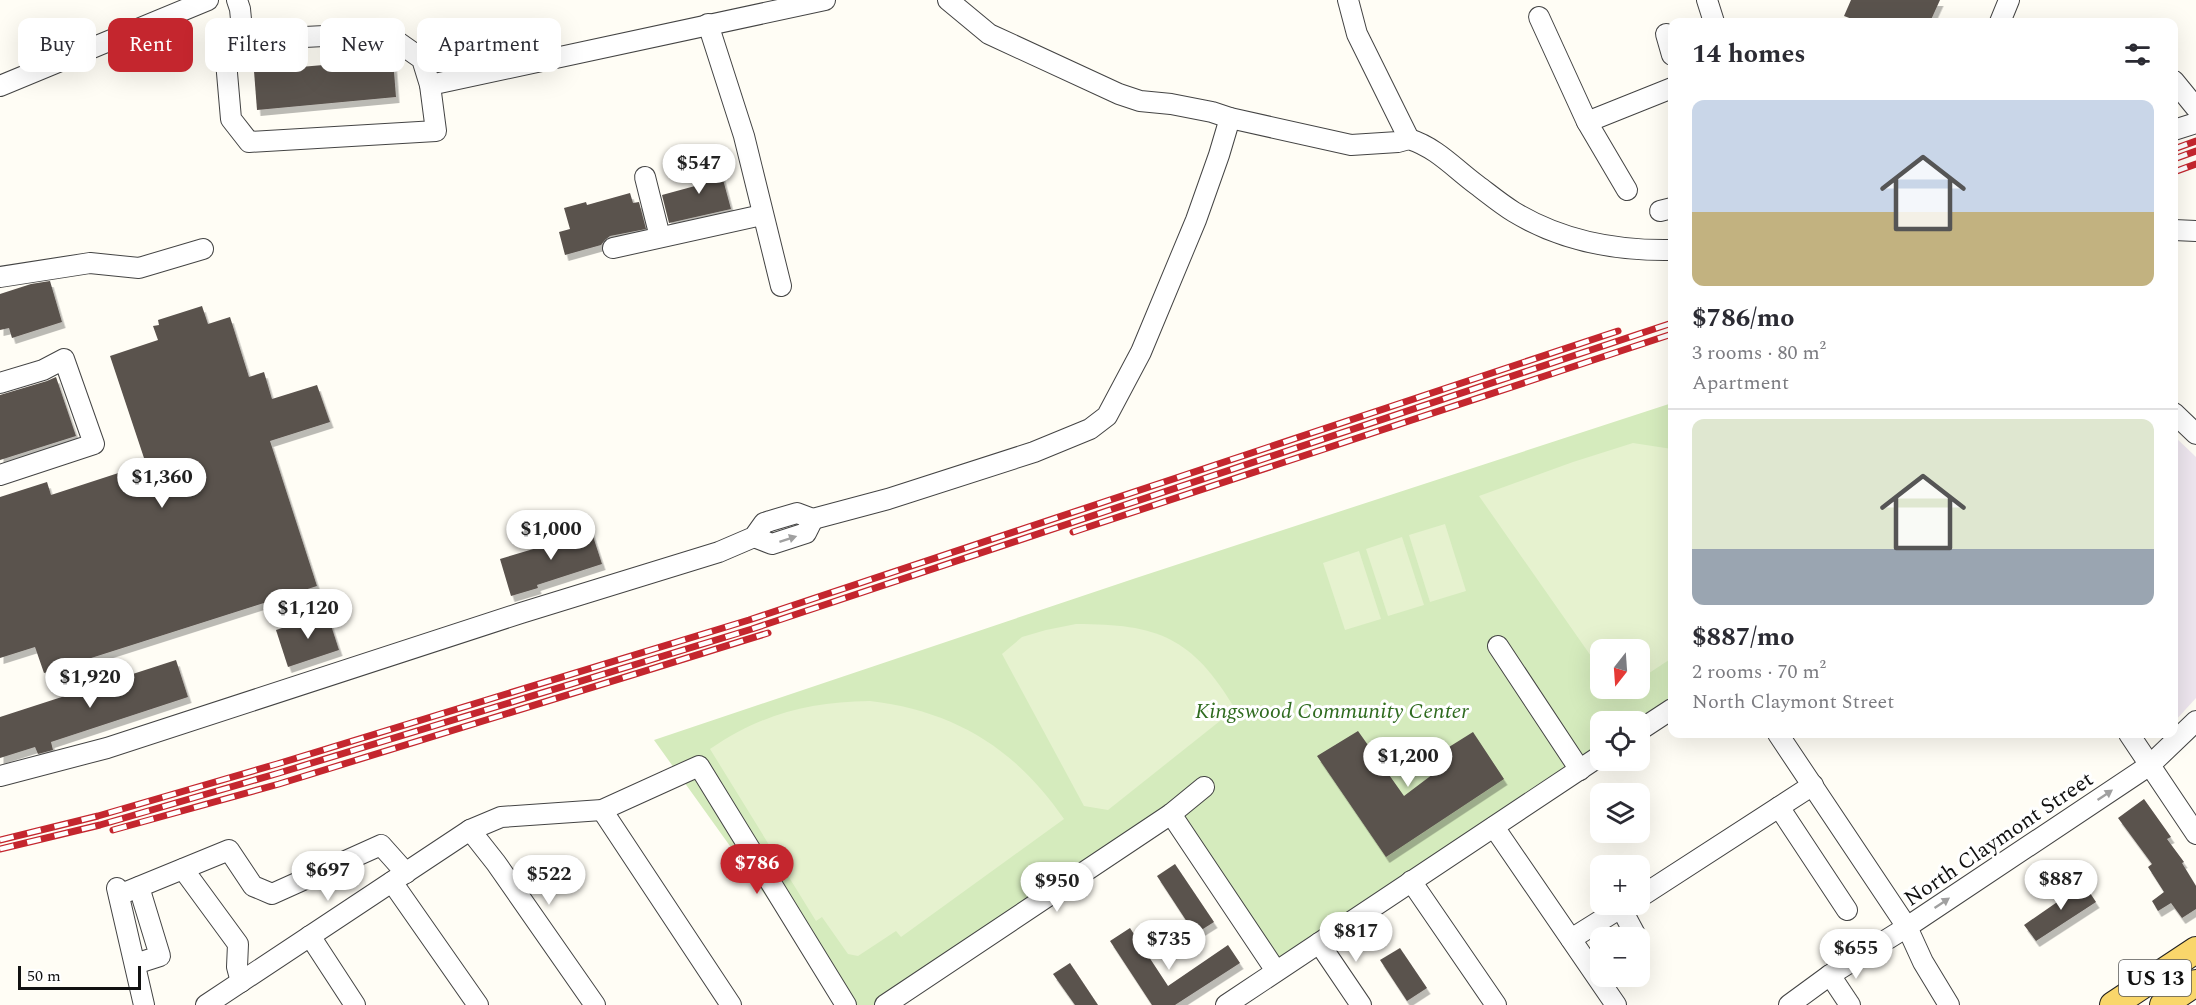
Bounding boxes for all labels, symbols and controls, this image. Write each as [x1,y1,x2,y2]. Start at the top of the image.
chip: Buy [18,18,96,72]
chip: Rent [108,18,193,72]
chip: Filters [205,18,308,72]
chip: New [320,18,405,72]
chip: Apartment [417,18,561,72]
text: 14 homes [1692,34,1806,74]
icon: filters [2121,38,2154,71]
icon: home [1869,139,1977,247]
pin: $547 [663,144,735,195]
text: $547 [677,148,721,178]
text: $786/mo [1692,298,1795,338]
text: 3 rooms · 80 m² [1692,338,1826,368]
text: Apartment [1692,368,1789,398]
pin: $1,360 [113,458,211,509]
icon: home [1869,458,1977,566]
text: $1,360 [131,462,193,492]
pin: $1,000 [502,510,600,561]
text: $1,000 [520,514,582,544]
one-way arrow [779,534,797,543]
pin: $1,120 [259,589,357,640]
text: $1,120 [277,593,339,623]
text: $887/mo [1692,617,1795,657]
north arrow [1590,639,1650,699]
map controls [1590,639,1650,987]
text: 2 rooms · 70 m² [1692,657,1826,687]
pin: $1,920 [41,658,139,709]
text: $1,920 [59,662,121,692]
text: North Claymont Street [1692,687,1894,717]
park label: Kingswood Community Center [1195,695,1469,728]
button: locate [1590,711,1650,771]
pin: $1,200 [1359,737,1457,788]
text: $1,200 [1377,741,1439,771]
street label: North Claymont Street [1897,763,2100,915]
button: layers [1590,783,1650,843]
one-way arrow [2097,790,2113,801]
pin: $786 [721,844,793,895]
text: $786 [735,848,779,878]
pin: $697 [292,851,364,902]
text: $697 [306,855,350,885]
pin: $522 [513,855,585,906]
button: + [1590,855,1650,915]
text: $522 [527,859,571,889]
pin: $887 [2025,860,2097,911]
pin: $950 [1021,862,1093,913]
text: $887 [2039,864,2083,894]
text: $950 [1035,866,1079,896]
one-way arrow [1934,897,1950,909]
pin: $817 [1320,912,1392,963]
text: $817 [1334,916,1378,946]
pin: $735 [1133,920,1205,971]
text: $735 [1147,924,1191,954]
button: − [1590,927,1650,987]
pin: $655 [1820,929,1892,980]
text: $655 [1834,933,1878,963]
road number: US 13 [2119,960,2191,996]
scale bar [18,963,141,990]
text: 50 m [27,964,61,988]

